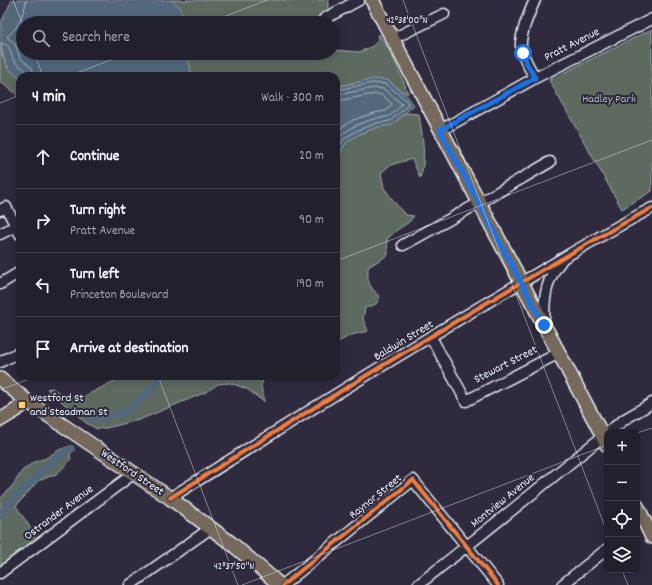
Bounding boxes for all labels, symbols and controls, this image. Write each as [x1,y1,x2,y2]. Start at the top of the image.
text: 42°38'00"N [386,14,428,28]
search box [16,16,340,60]
street label: Pratt Avenue [541,24,603,66]
icon: search [30,27,52,49]
text: Search here [62,27,130,49]
route start [514,44,532,62]
text: 4 min [32,86,66,110]
text: Walk · 300 m [261,89,324,108]
park label: Hadley Park [582,91,636,108]
icon: ahead [32,146,54,168]
text: Continue [70,146,119,168]
text: 20 m [299,147,324,166]
text: Turn right [70,200,126,222]
icon: right [32,210,54,232]
text: 90 m [299,211,324,230]
text: Pratt Avenue [70,222,135,241]
text: Turn left [70,264,119,286]
icon: left [32,274,54,296]
text: 190 m [296,275,324,294]
text: Princeton Boulevard [70,286,168,305]
street label: Baldwin Street [371,316,438,366]
route end [535,316,553,334]
icon: arrive [32,338,54,360]
text: Arrive at destination [70,338,188,360]
street label: Stewart Street [471,341,541,388]
place label: Westford St and Steadman St [30,390,108,421]
marker: Westford St and Steadman St [17,400,27,410]
map controls [604,429,640,573]
button: + [604,429,640,465]
street label: Westford Street [97,445,168,501]
button: − [604,465,640,501]
street label: Raynor Street [346,470,406,524]
street label: Montview Avenue [467,470,539,532]
street label: Ostrander Avenue [21,481,97,545]
button: locate [604,501,640,537]
button: layers [604,537,640,573]
text: 42°37'50"N [214,560,254,574]

